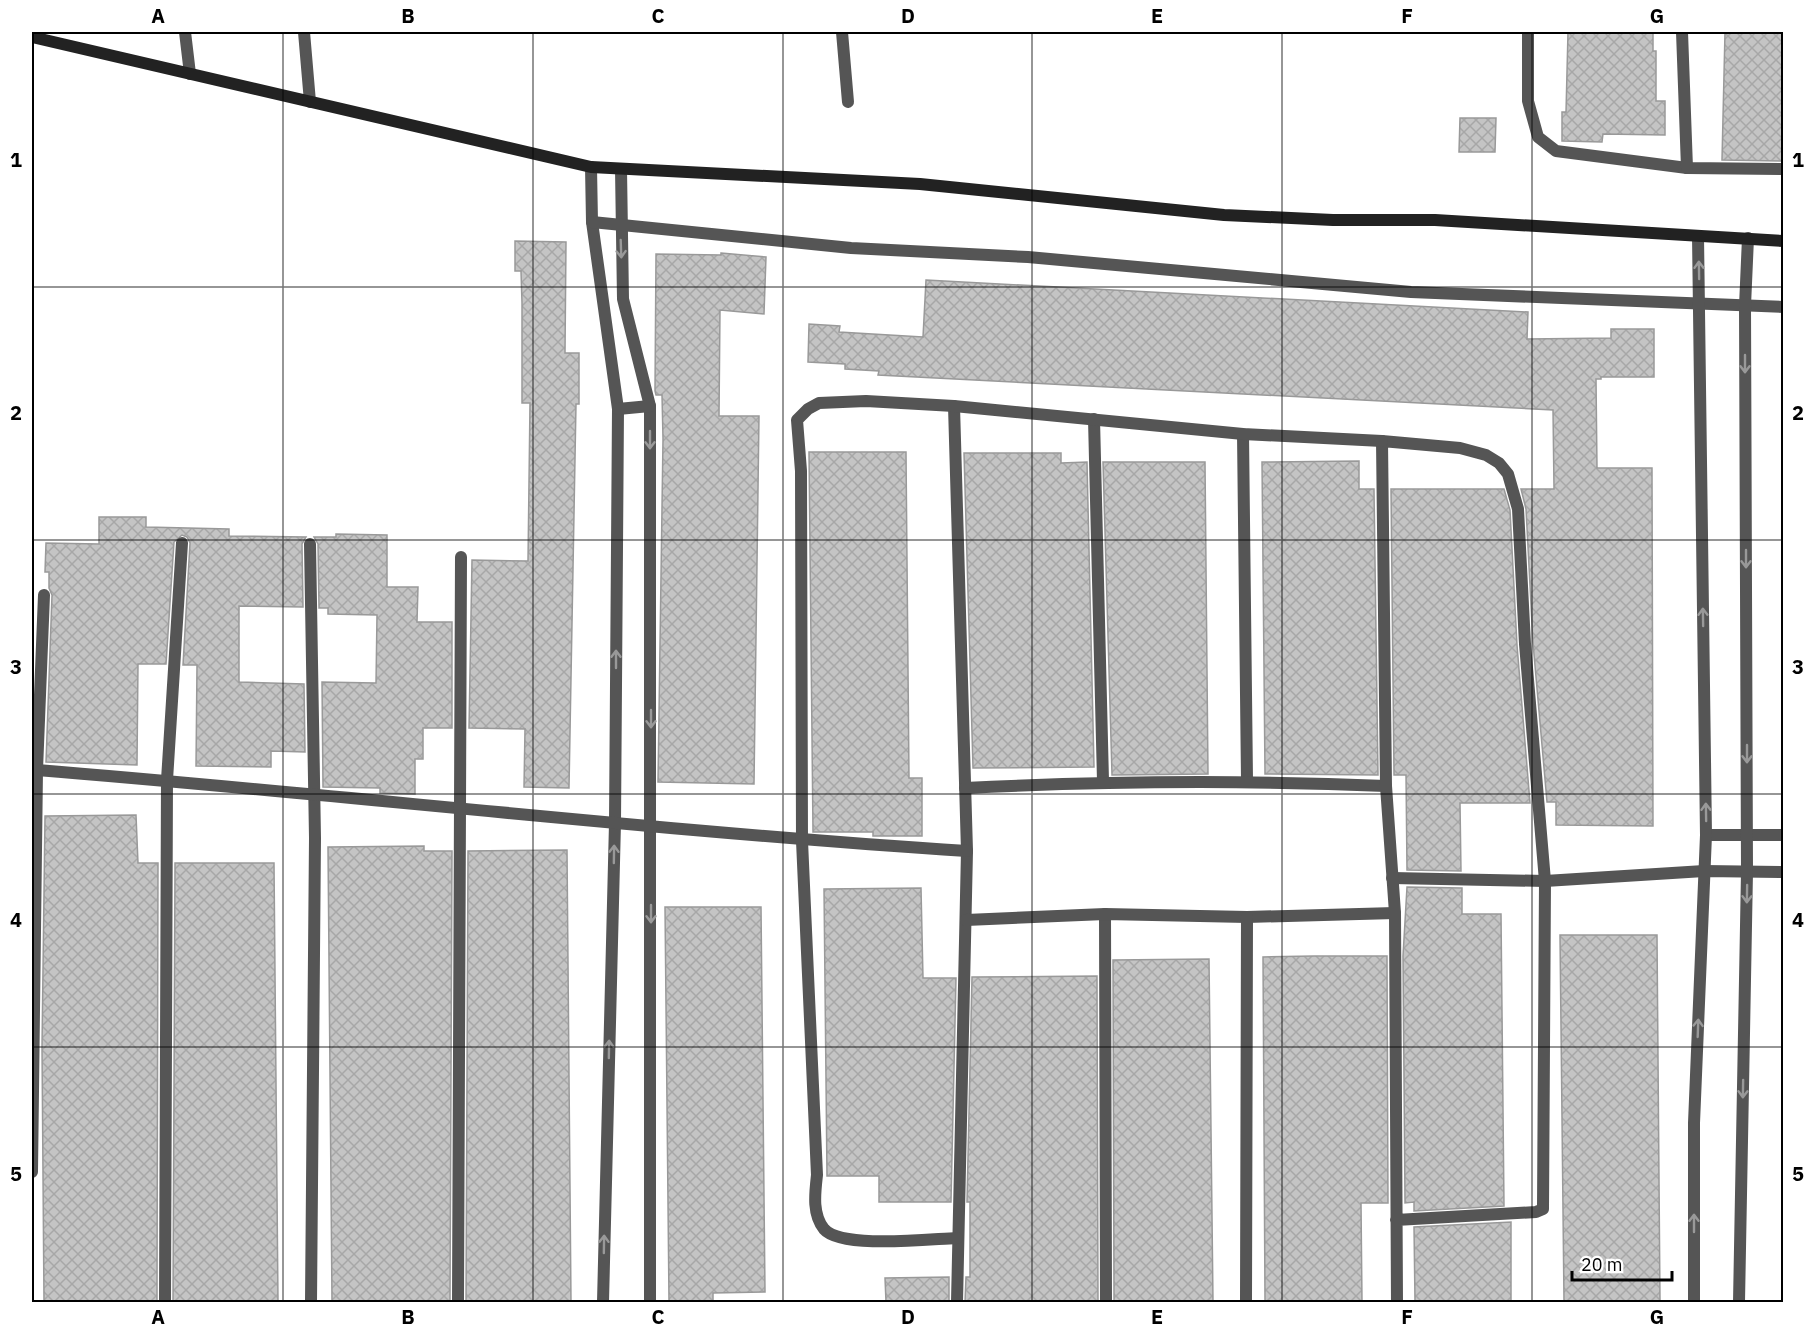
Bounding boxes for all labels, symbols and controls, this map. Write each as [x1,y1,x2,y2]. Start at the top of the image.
text: A [151,2,165,29]
text: B [401,2,415,29]
text: C [651,2,665,29]
text: D [901,2,915,29]
text: E [1151,2,1163,29]
text: F [1401,2,1413,29]
text: G [1650,2,1664,29]
text: 1 [10,146,22,173]
text: 1 [1792,146,1804,173]
one-way arrow [616,238,627,258]
one-way arrow [1693,261,1704,281]
one-way arrow [1739,354,1751,374]
text: 2 [10,399,22,426]
text: 2 [1792,399,1804,426]
one-way arrow [644,430,656,450]
one-way arrow [1740,549,1752,569]
one-way arrow [1698,608,1709,628]
one-way arrow [610,650,622,670]
text: 3 [10,653,22,680]
text: 3 [1792,653,1804,680]
one-way arrow [645,709,657,729]
one-way arrow [1741,744,1753,764]
one-way arrow [1700,803,1712,823]
one-way arrow [608,845,620,865]
one-way arrow [1741,884,1752,904]
one-way arrow [645,904,657,924]
text: 4 [10,906,22,933]
text: 4 [1792,906,1804,933]
one-way arrow [1692,1019,1703,1039]
one-way arrow [603,1040,615,1060]
one-way arrow [1737,1079,1749,1099]
text: 5 [10,1160,22,1187]
text: 5 [1792,1160,1804,1187]
one-way arrow [1688,1214,1700,1234]
one-way arrow [599,1235,610,1255]
scale bar [1572,1244,1672,1282]
text: 20 m [1581,1253,1623,1276]
text: A [151,1303,165,1330]
text: B [401,1303,415,1330]
text: C [651,1303,665,1330]
text: D [901,1303,915,1330]
text: E [1151,1303,1163,1330]
text: F [1401,1303,1413,1330]
text: G [1650,1303,1664,1330]

